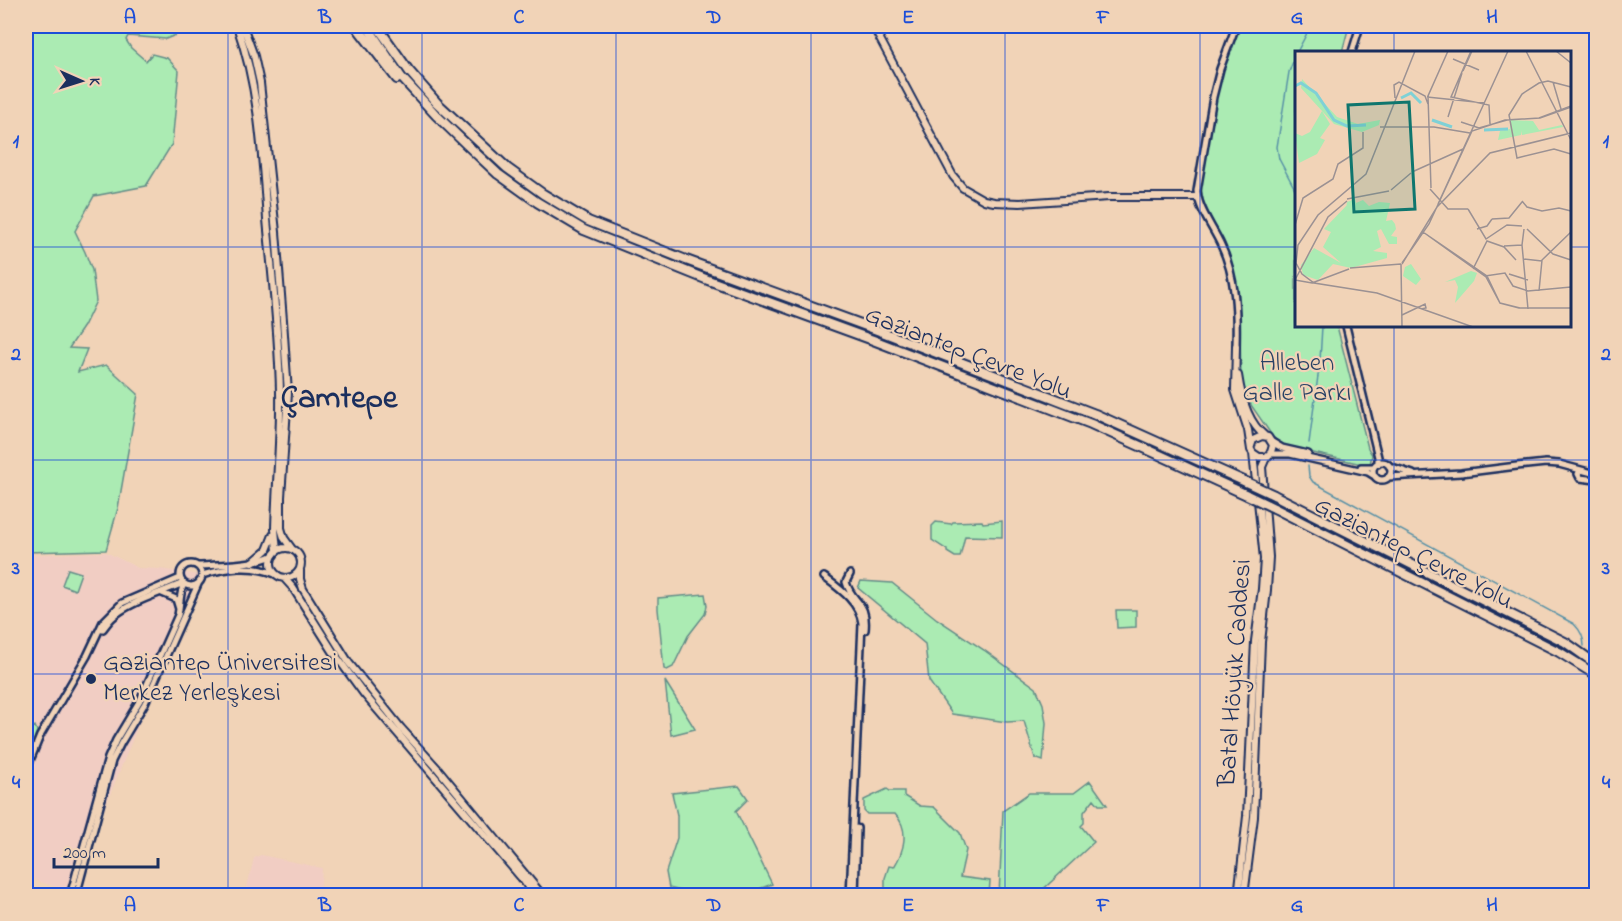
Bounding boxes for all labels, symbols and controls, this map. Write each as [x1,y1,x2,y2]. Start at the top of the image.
text: A [124,4,136,33]
text: B [317,4,332,33]
text: C [514,4,525,33]
text: D [706,4,721,33]
text: E [902,4,914,33]
text: F [1096,4,1110,33]
text: G [1291,4,1304,33]
text: H [1486,4,1498,33]
north arrow [51,51,111,111]
inset map [1295,51,1571,327]
text: K [82,77,106,87]
text: 1 [13,128,20,157]
text: 1 [1603,128,1610,157]
street label: Gaziantep Çevre Yolu [859,297,1077,411]
text: 2 [10,341,21,370]
text: 2 [1600,341,1611,370]
park label: Alleben Galle Parkı [1243,345,1351,413]
district label: Çamtepe [281,376,399,423]
street label: Gaziantep Çevre Yolu [1307,487,1519,621]
text: 3 [11,555,20,584]
text: 3 [1601,555,1610,584]
street label: Batal Höyük Caddesi [1209,558,1263,789]
place label: Gaziantep Üniversitesi Merkez Yerleşkesi [103,645,337,713]
marker: Gaziantep Üniversitesi Merkez Yerleşkesi [84,672,98,686]
text: 4 [12,769,21,798]
text: 4 [1602,769,1611,798]
scale bar [54,831,158,869]
text: 200 m [63,841,106,867]
text: A [124,892,136,921]
text: B [317,892,332,921]
text: C [514,892,525,921]
text: D [706,892,721,921]
text: E [902,892,914,921]
text: F [1096,892,1110,921]
text: G [1291,892,1304,921]
text: H [1486,892,1498,921]

